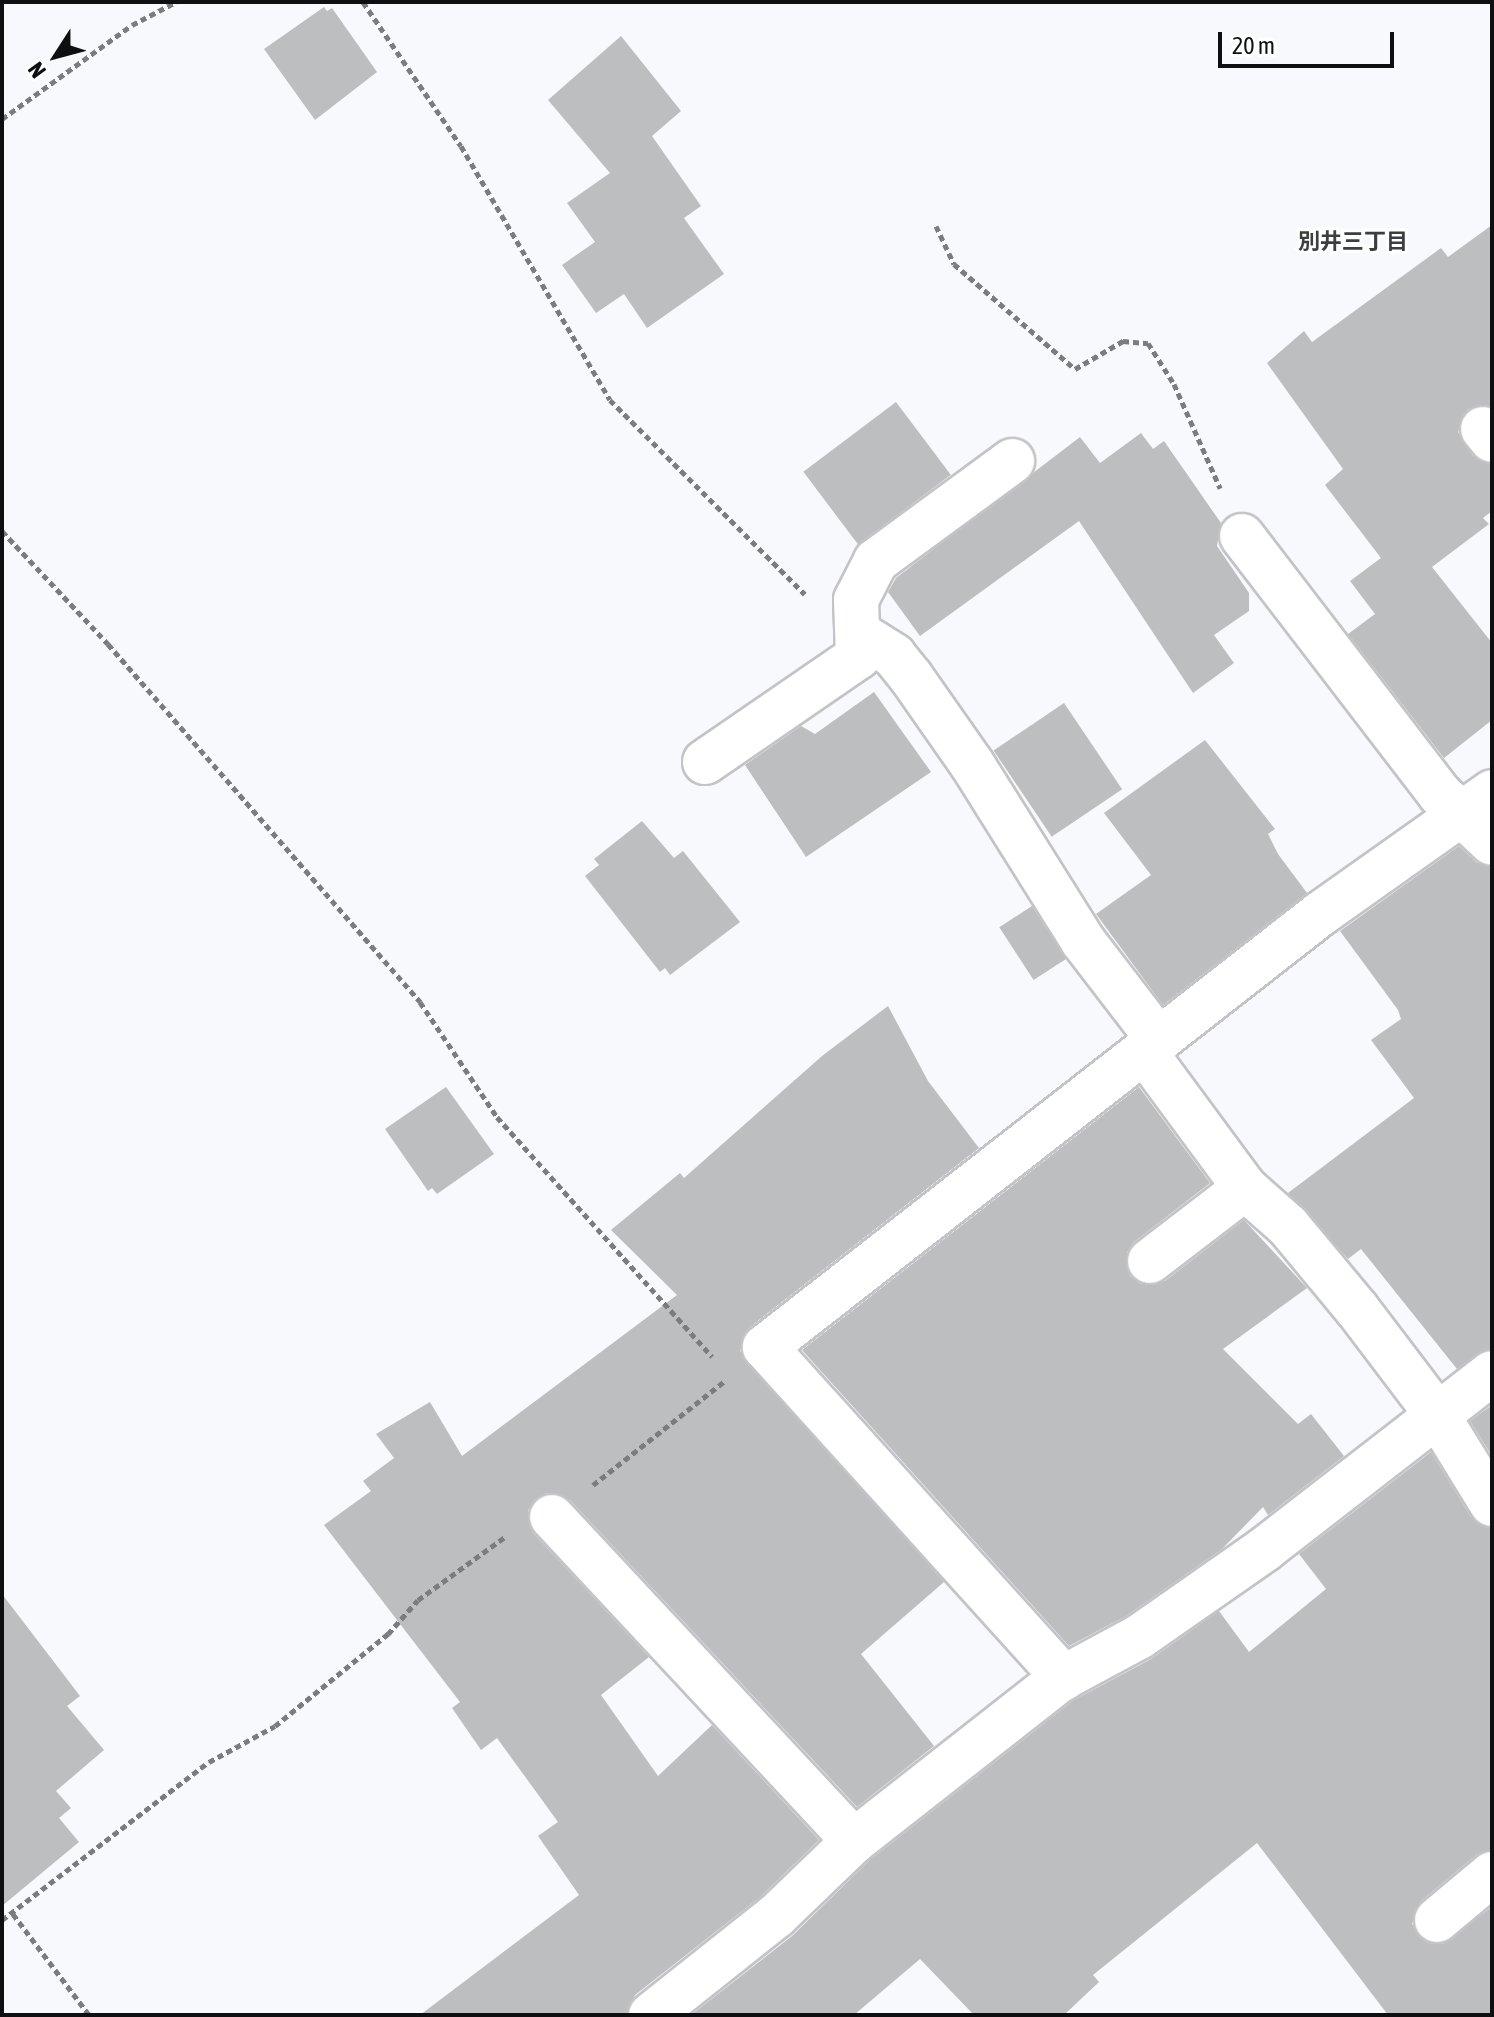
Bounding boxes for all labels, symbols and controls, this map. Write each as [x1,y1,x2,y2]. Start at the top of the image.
north arrow [16,16,96,96]
scale bar [1222,16,1398,66]
text: 20 m [1232,32,1275,59]
text: N [22,57,51,83]
district label: 別井三丁目 [1298,229,1408,255]

